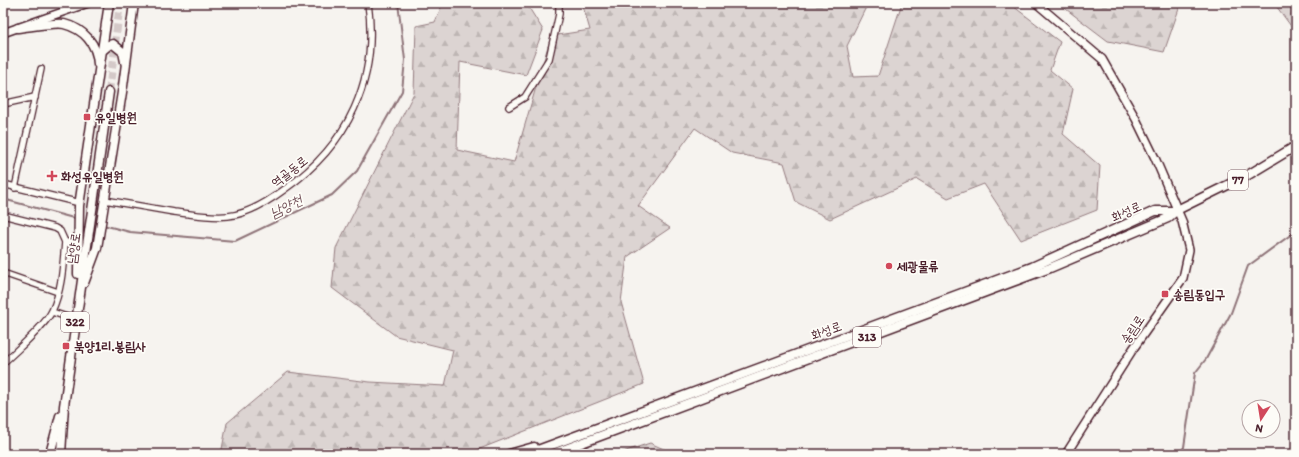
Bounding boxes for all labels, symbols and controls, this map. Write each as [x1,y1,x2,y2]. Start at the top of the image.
place label: 유일병원 [95,110,137,125]
marker: 유일병원 [82,112,92,122]
street label: 역골동로 [268,153,310,190]
place label: 화성유일병원 [61,169,124,184]
marker: 화성유일병원 [46,170,58,182]
road number: 77 [1228,170,1248,190]
water label: 남양천 [267,191,307,221]
street label: 화성로 [1109,198,1144,225]
street label: 남양로 [64,231,83,265]
place label: 세광물류 [896,259,939,274]
marker: 세광물류 [884,261,894,271]
place label: 송림동입구 [1173,287,1226,302]
marker: 송림동입구 [1160,289,1170,299]
road number: 322 [61,312,89,332]
street label: 송림로 [1117,312,1147,346]
street label: 화성로 [809,318,843,343]
road number: 313 [853,327,881,347]
place label: 북양1리.봉림사 [74,339,147,354]
marker: 북양1리.봉림사 [61,341,71,351]
north arrow [1241,399,1281,439]
text: N [1254,421,1264,435]

